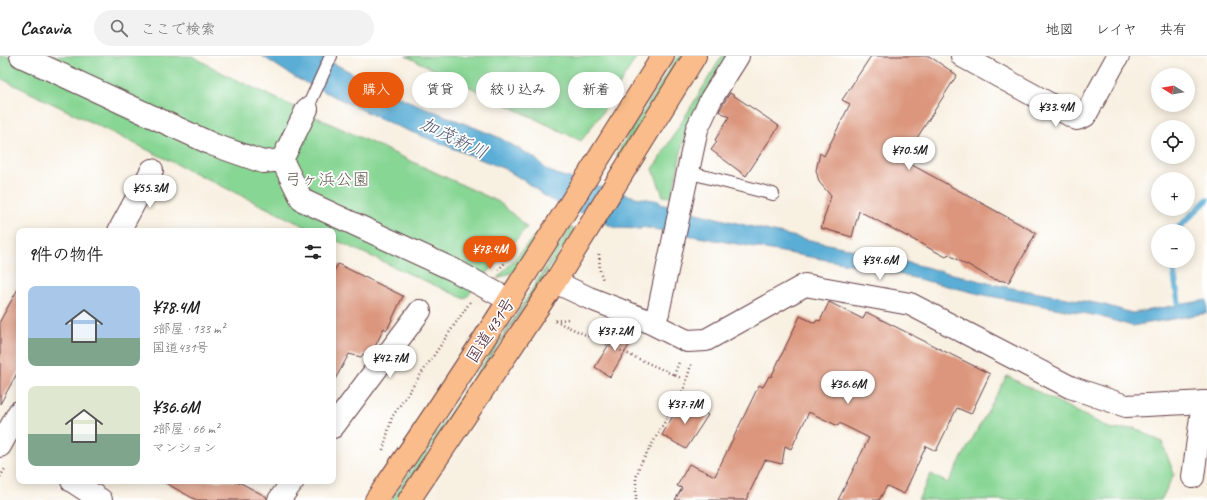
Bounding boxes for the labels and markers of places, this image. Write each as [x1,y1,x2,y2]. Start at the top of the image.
pin: ¥33.4M [1023,94,1089,128]
pin: ¥70.5M [876,137,942,171]
pin: ¥55.3M [117,175,183,209]
pin: ¥78.4M [457,236,523,270]
pin: ¥34.6M [847,247,913,281]
pin: ¥37.2M [582,318,648,352]
pin: ¥42.7M [357,345,423,379]
pin: ¥36.6M [815,371,881,405]
pin: ¥37.7M [652,391,718,425]

